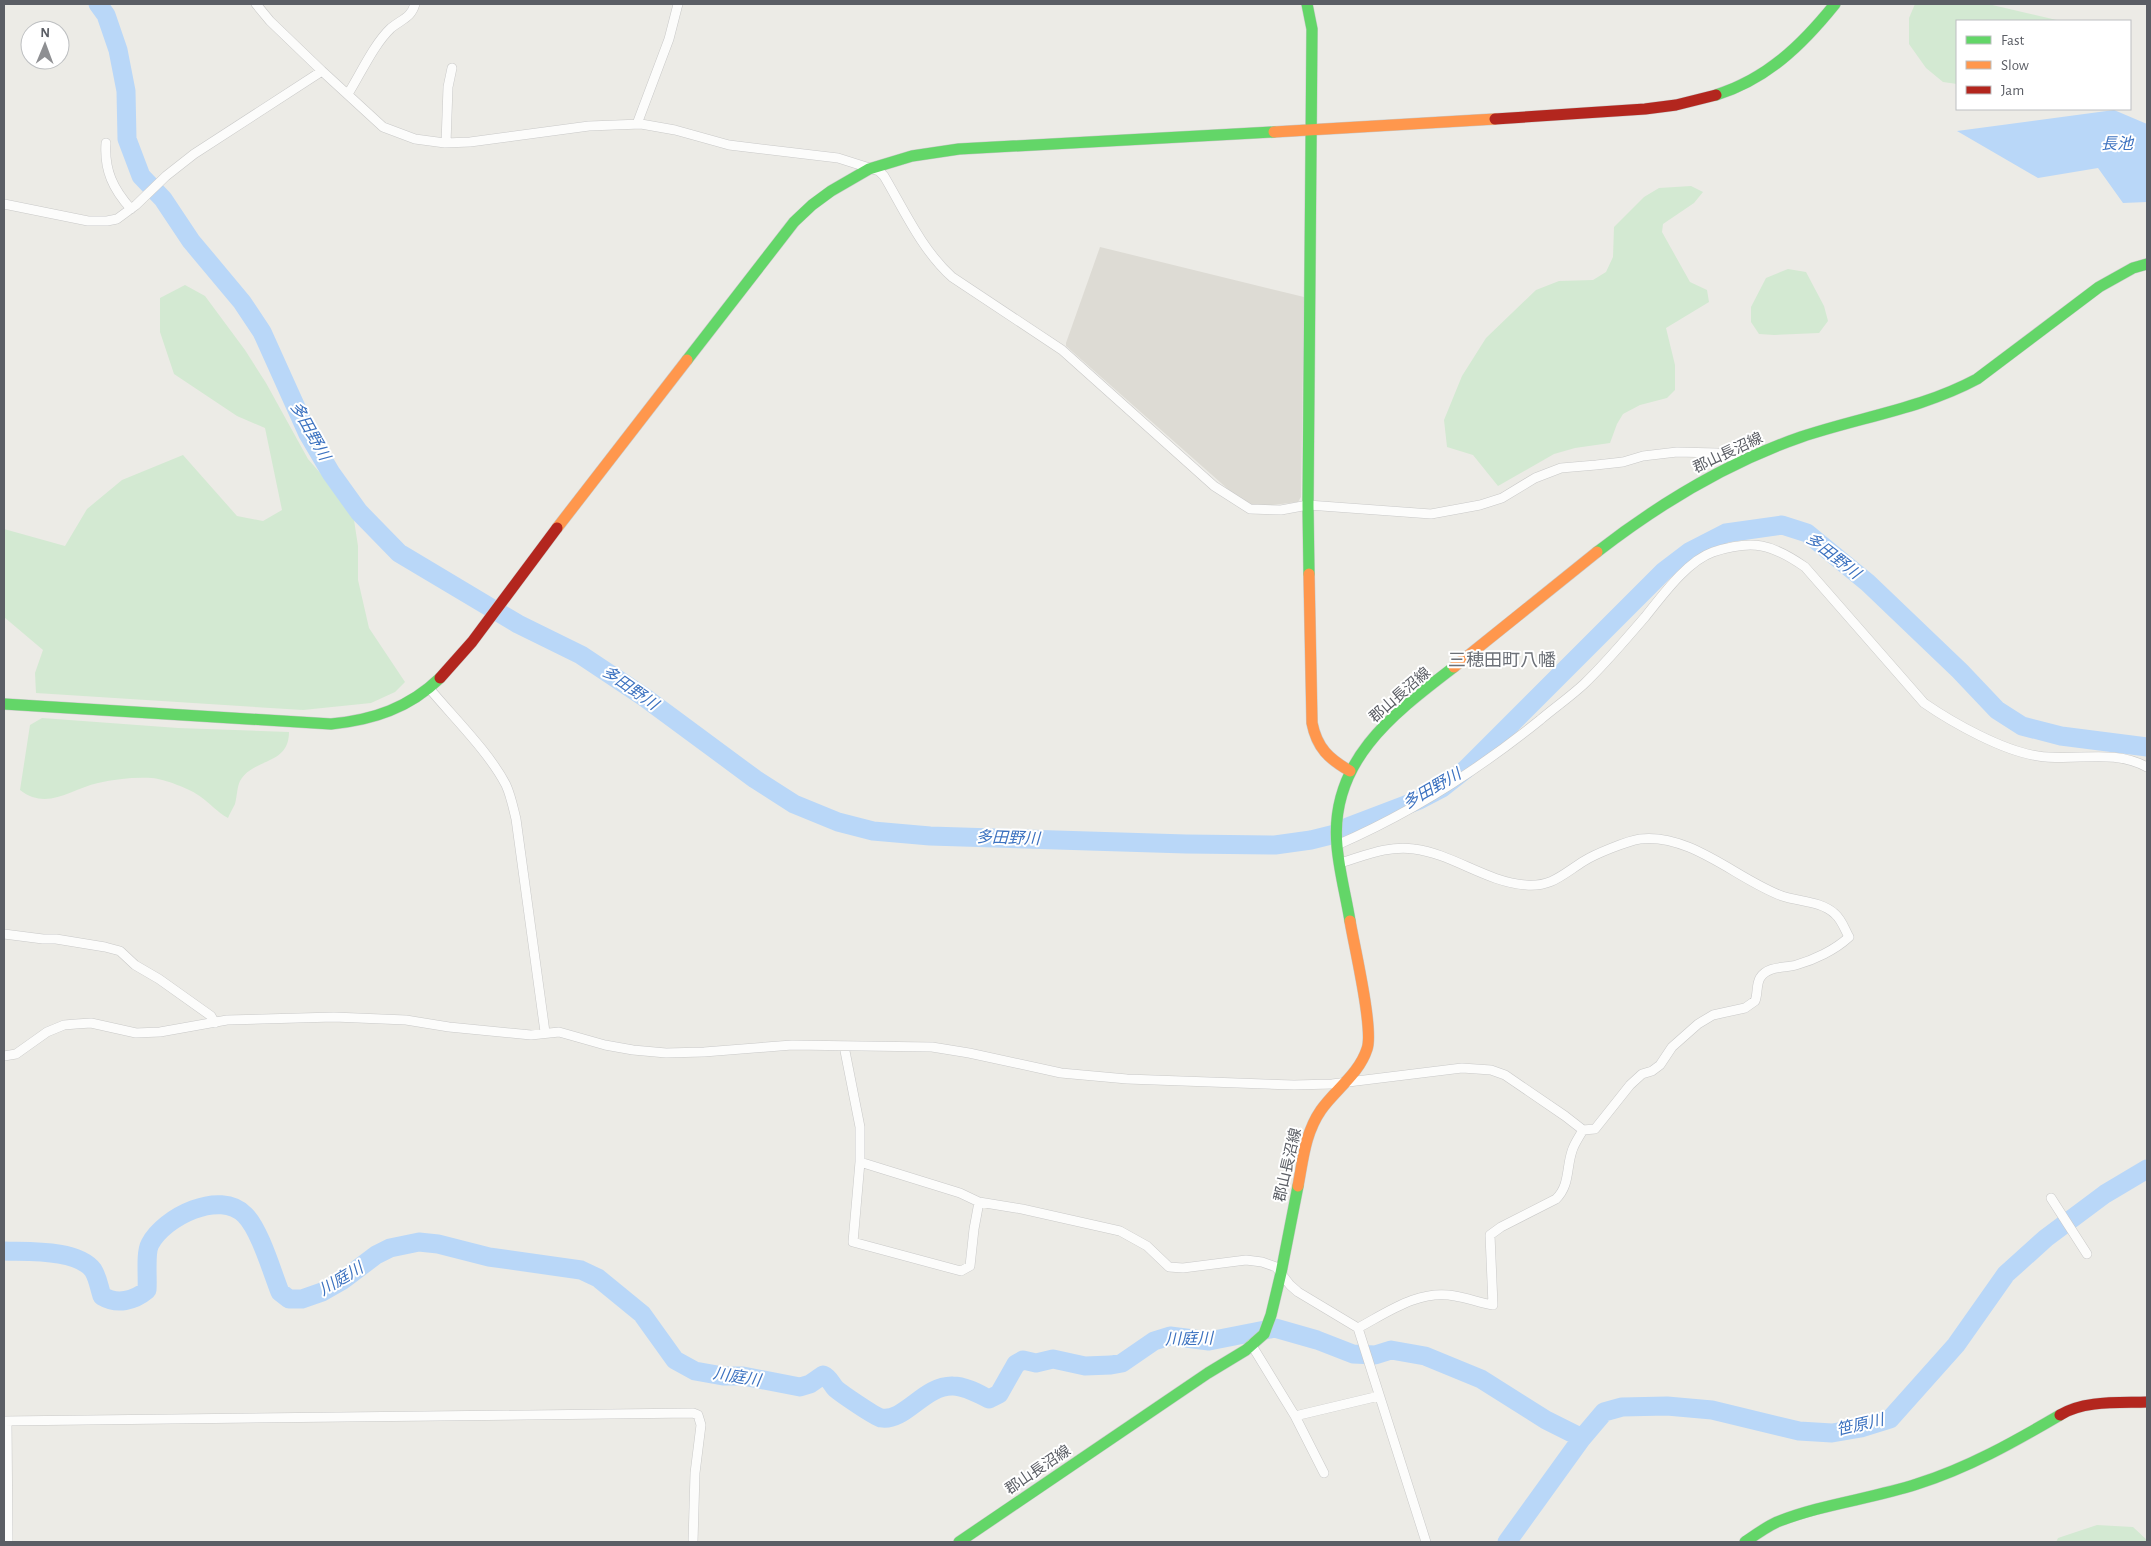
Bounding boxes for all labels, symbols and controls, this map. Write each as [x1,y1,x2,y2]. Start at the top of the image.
north arrow [20,20,70,70]
legend [1956,20,2131,110]
text: N [40,26,50,40]
text: Fast [2001,33,2025,48]
text: Slow [2001,58,2029,73]
text: Jam [2001,83,2024,98]
water label: 長池 [2101,135,2135,152]
water label: 多田野川 [287,399,334,465]
street label: 郡山長沼線 [1690,429,1765,476]
water label: 多田野川 [1803,529,1865,583]
district label: 三穂田町八幡 [1448,651,1556,670]
water label: 多田野川 [599,662,663,714]
street label: 郡山長沼線 [1366,664,1433,725]
water label: 多田野川 [1400,764,1465,812]
water label: 多田野川 [976,828,1042,847]
street label: 郡山長沼線 [1271,1127,1304,1203]
water label: 川庭川 [316,1258,367,1298]
water label: 川庭川 [1165,1330,1215,1347]
water label: 川庭川 [712,1364,764,1389]
water label: 笹原川 [1835,1410,1887,1438]
street label: 郡山長沼線 [1002,1442,1073,1497]

